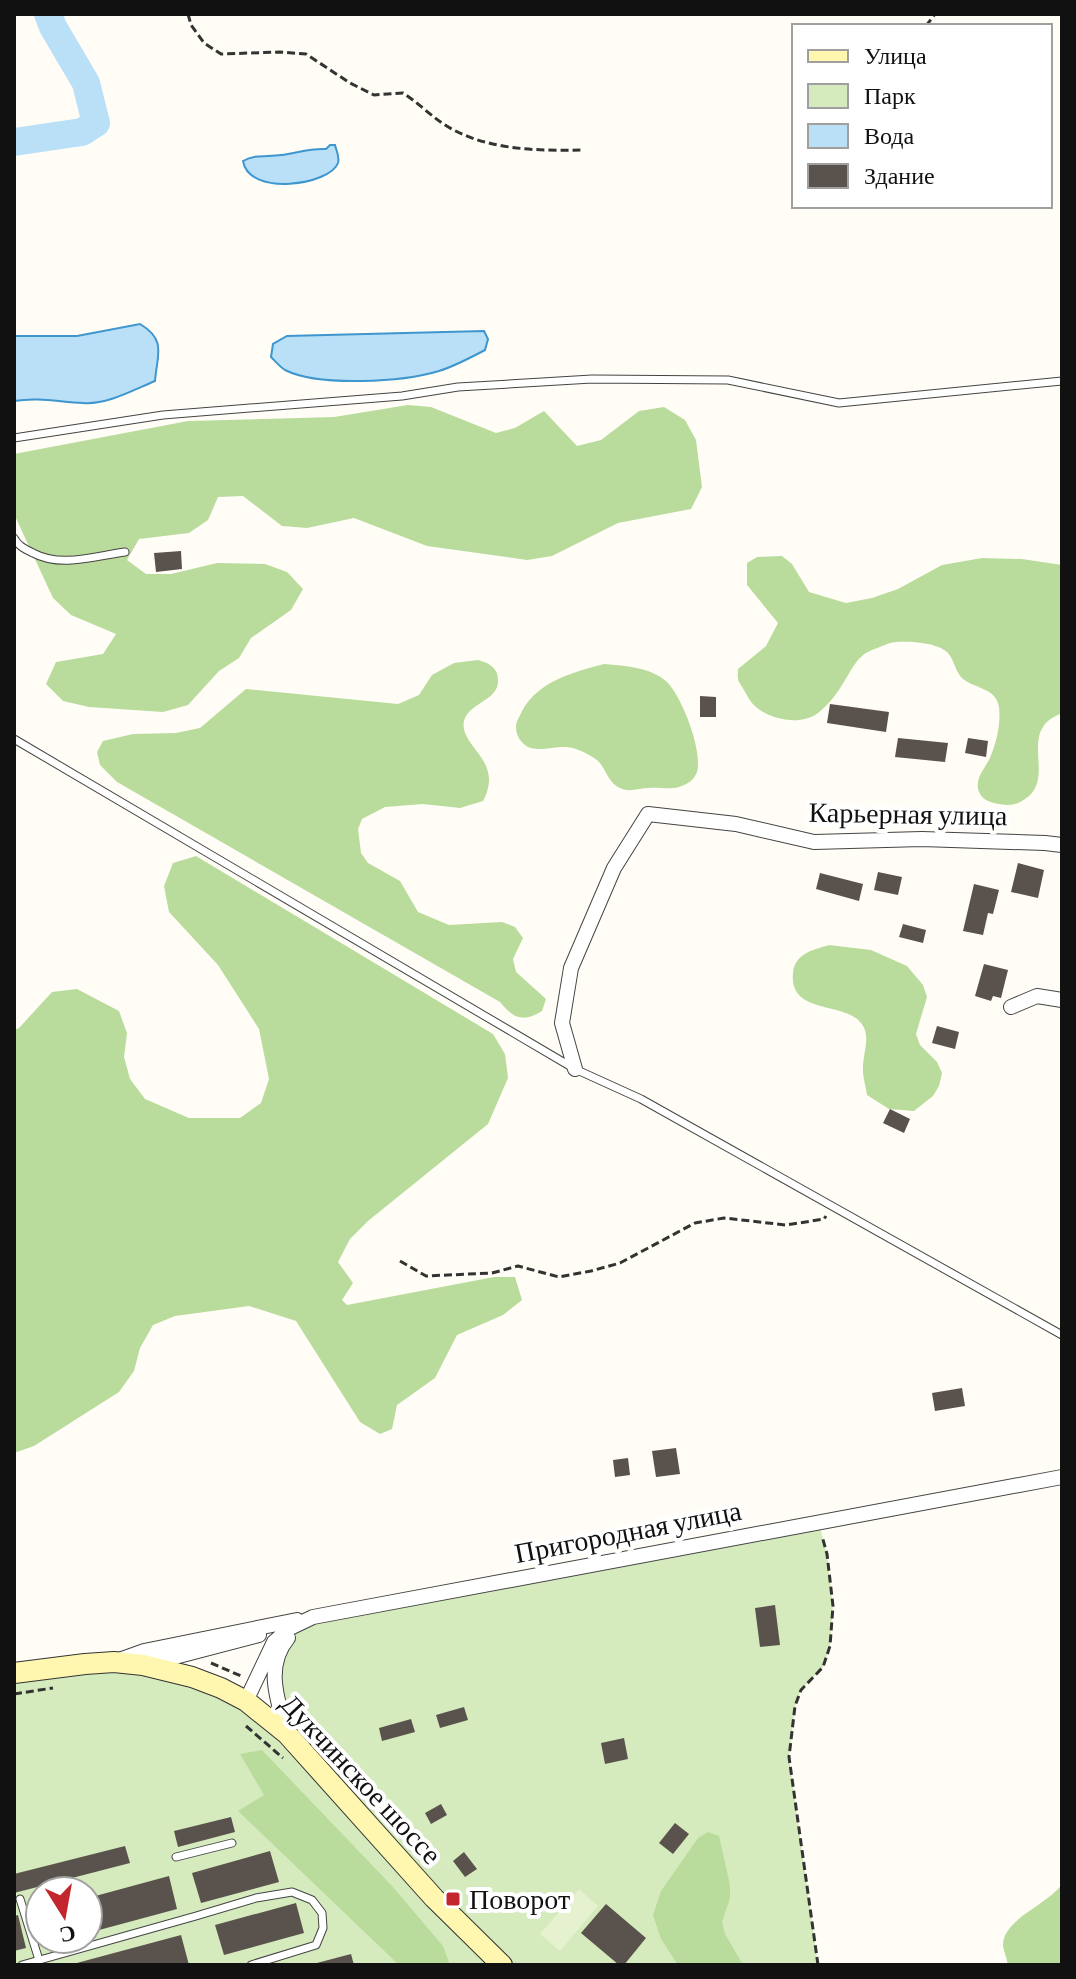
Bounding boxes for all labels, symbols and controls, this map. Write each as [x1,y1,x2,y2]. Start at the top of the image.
legend [792,24,1052,208]
text: Улица [864,42,927,69]
text: Парк [864,82,916,109]
text: Вода [864,122,915,149]
text: Здание [864,162,935,189]
street label: Карьерная улица [808,797,1008,831]
street label: Пригородная улица [512,1495,744,1569]
street label: Дукчинское шоссе [275,1688,447,1870]
north arrow [24,1875,104,1955]
place label: Поворот [469,1884,570,1915]
marker: Поворот [444,1890,462,1908]
text: С [58,1920,78,1948]

